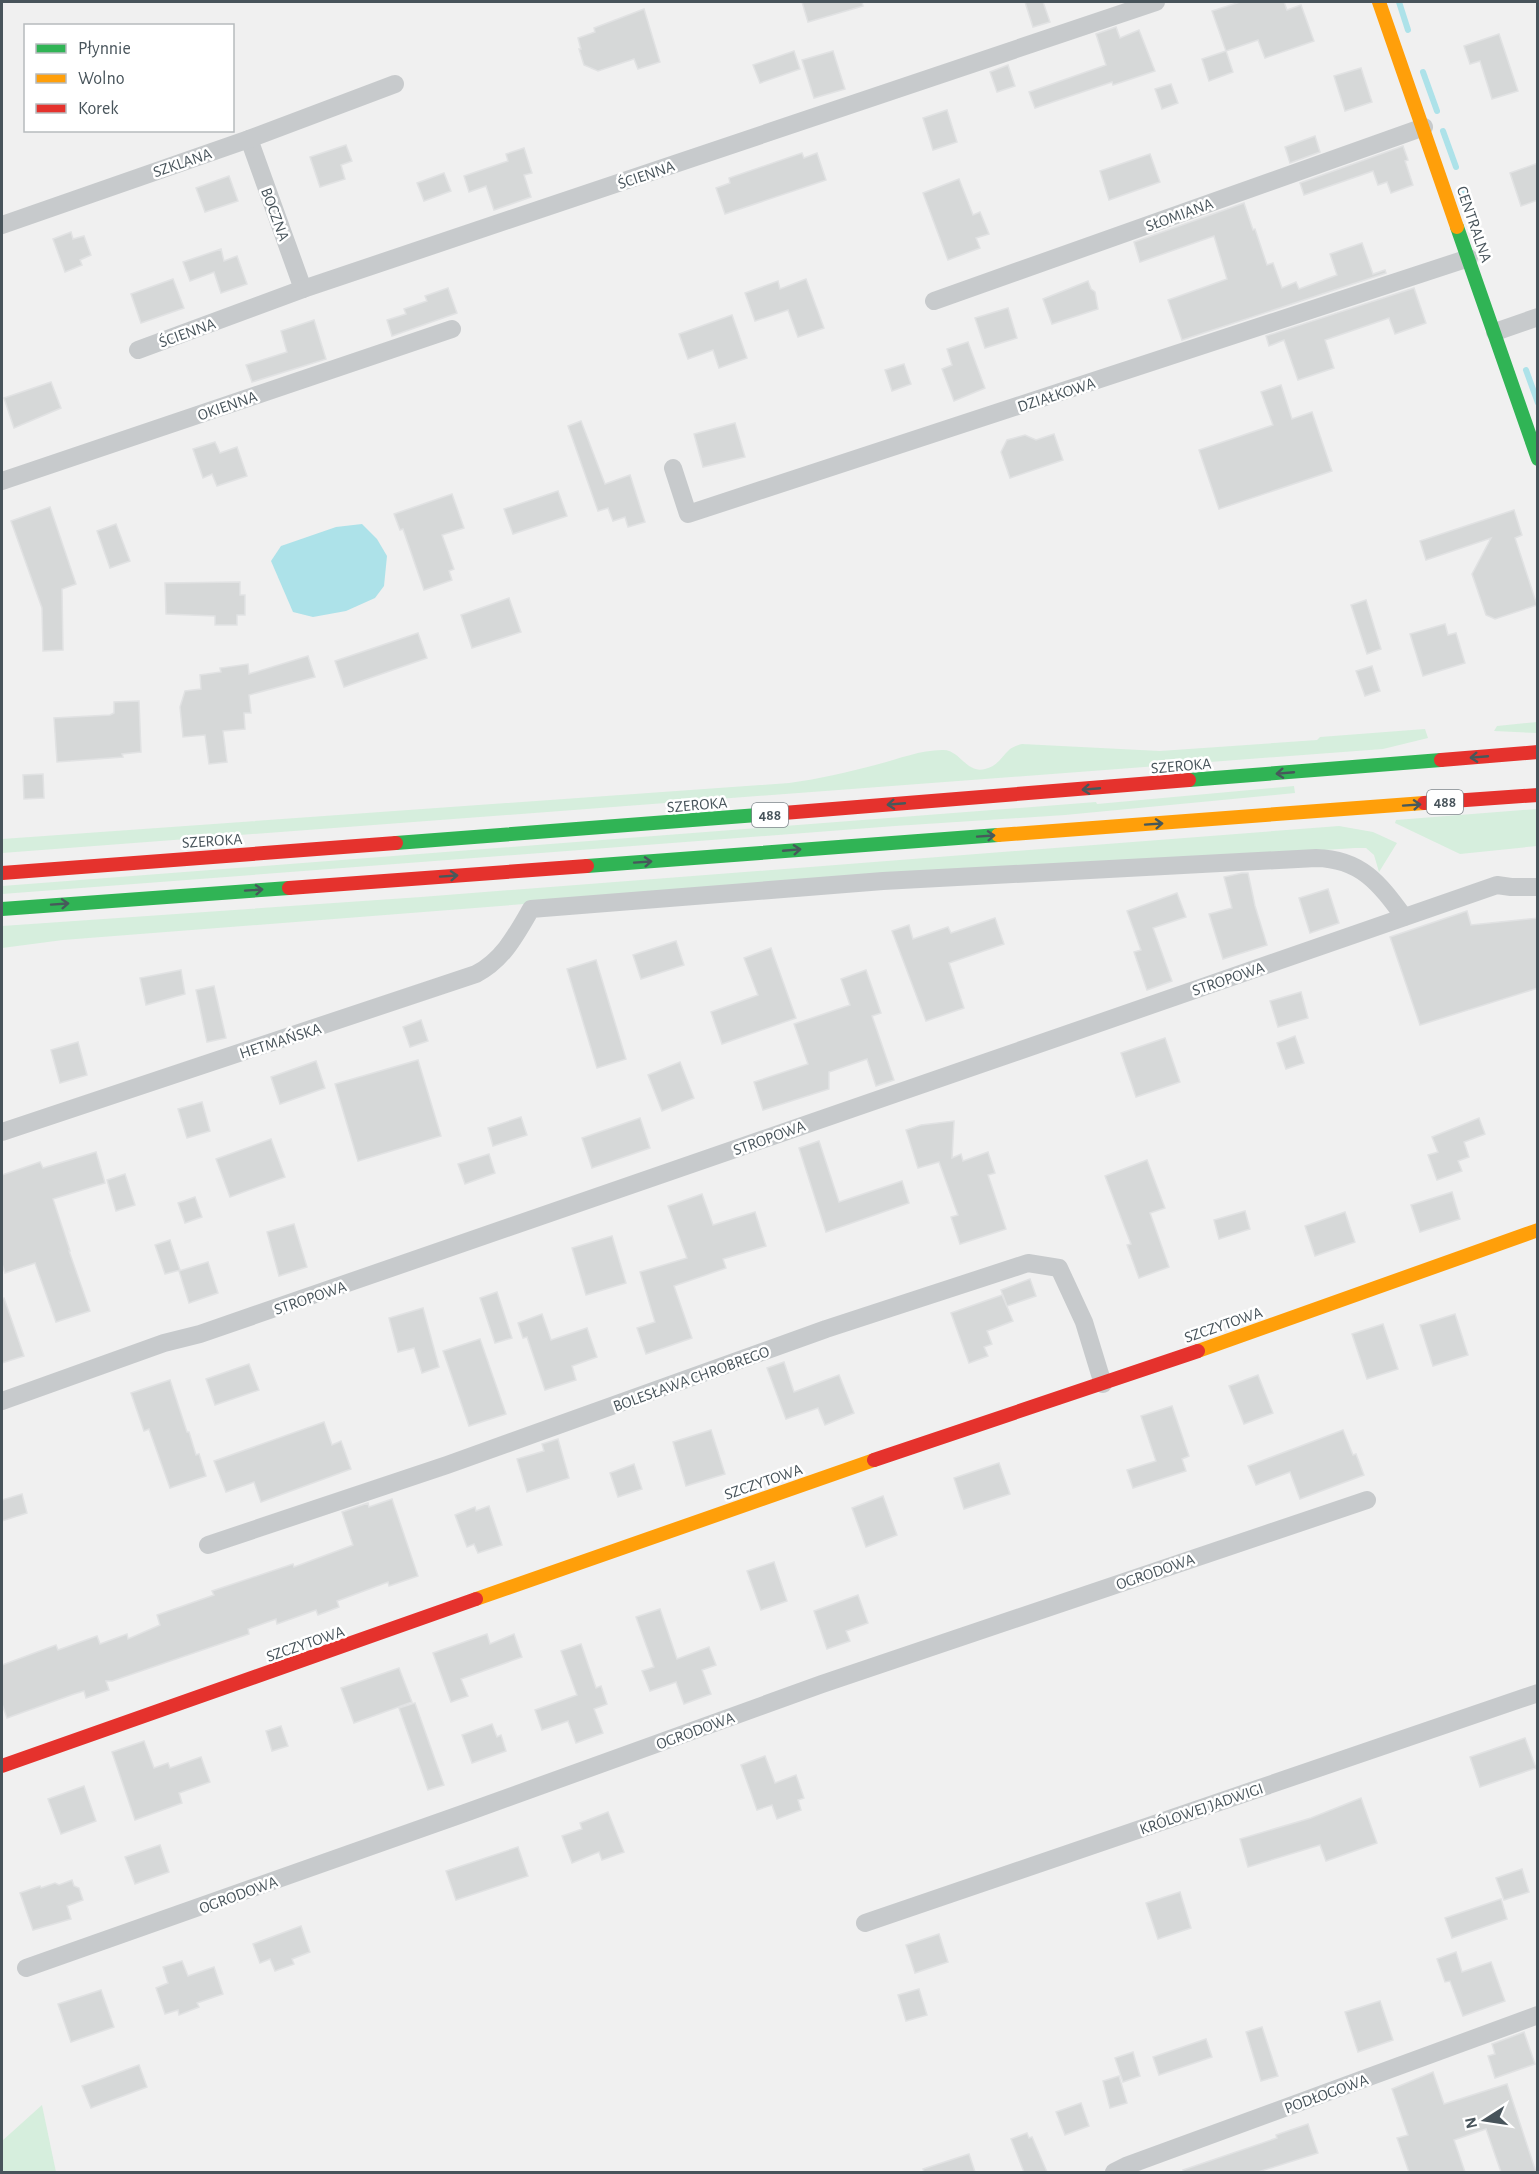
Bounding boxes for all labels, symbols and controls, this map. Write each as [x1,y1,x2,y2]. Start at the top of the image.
legend [24,24,234,132]
text: Płynnie [78,40,131,58]
text: Wolno [78,70,125,88]
text: Korek [78,100,119,118]
street label: SZKLANA [151,145,214,180]
street label: ŚCIENNA [615,155,677,192]
street label: CENTRALNA [1454,184,1495,265]
street label: BOCZNA [258,185,292,243]
street label: SŁOMIANA [1144,195,1215,234]
street label: ŚCIENNA [156,313,218,351]
street label: DZIAŁKOWA [1015,375,1097,415]
street label: OKIENNA [195,388,259,424]
one-way arrow [1470,752,1490,763]
street label: SZEROKA [1150,755,1212,777]
one-way arrow [1275,768,1295,779]
one-way arrow [1081,784,1101,795]
road number: 488 [1427,790,1463,814]
street label: SZEROKA [666,794,728,816]
one-way arrow [887,799,907,810]
one-way arrow [1401,799,1421,810]
road number: 488 [752,803,788,827]
one-way arrow [1144,818,1164,829]
one-way arrow [976,830,996,841]
street label: SZEROKA [181,831,243,851]
one-way arrow [781,844,801,855]
one-way arrow [633,856,653,867]
one-way arrow [438,870,458,881]
one-way arrow [244,884,264,895]
one-way arrow [49,899,69,910]
street label: STROPOWA [1190,959,1267,999]
street label: HETMAŃSKA [237,1018,323,1062]
street label: STROPOWA [731,1118,808,1158]
street label: STROPOWA [272,1278,349,1318]
street label: SZCZYTOWA [1182,1304,1264,1346]
street label: BOLESŁAWA CHROBREGO [611,1343,772,1415]
street label: SZCZYTOWA [722,1461,804,1503]
street label: OGRODOWA [1114,1551,1197,1593]
street label: SZCZYTOWA [264,1623,346,1665]
street label: OGRODOWA [654,1709,737,1752]
street label: KRÓLOWEJ JADWIGI [1137,1778,1265,1838]
street label: OGRODOWA [197,1873,280,1916]
street label: PODŁOGOWA [1282,2071,1370,2117]
north arrow [1455,2090,1515,2150]
text: N [1462,2116,1480,2130]

